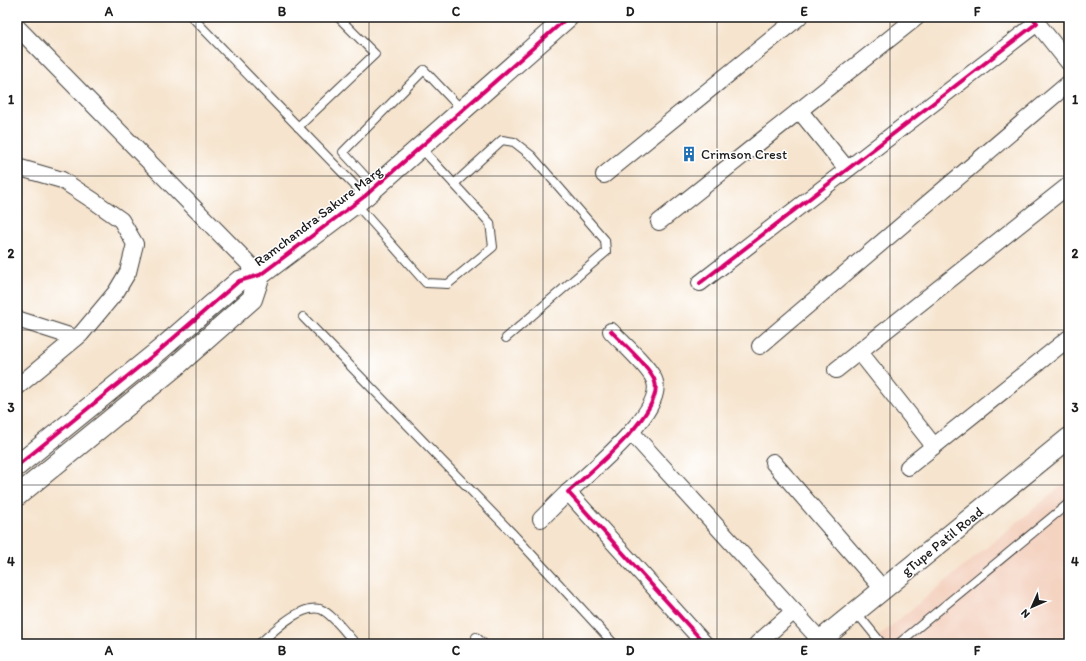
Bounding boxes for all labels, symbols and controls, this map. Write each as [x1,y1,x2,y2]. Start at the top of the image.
text: A [104,4,114,19]
text: B [278,4,287,19]
text: C [452,4,461,19]
text: D [626,4,635,19]
text: E [800,4,808,19]
text: F [974,4,981,19]
text: 1 [8,92,14,107]
text: 1 [1072,92,1078,107]
building icon: Crimson Crest [680,145,698,163]
place label: Crimson Crest [701,146,787,163]
street label: Ramchandra Sakure Marg [251,162,386,270]
text: 2 [8,246,15,261]
text: 2 [1072,246,1079,261]
text: 3 [7,400,15,415]
text: 3 [1071,400,1079,415]
street label: gTupe Patil Road [898,503,987,580]
text: 4 [7,554,15,569]
text: 4 [1071,554,1079,569]
north arrow [1012,587,1052,627]
text: N [1018,606,1033,621]
text: A [104,643,114,658]
text: B [278,643,287,658]
text: C [452,643,461,658]
text: D [626,643,635,658]
text: E [800,643,808,658]
text: F [974,643,981,658]

